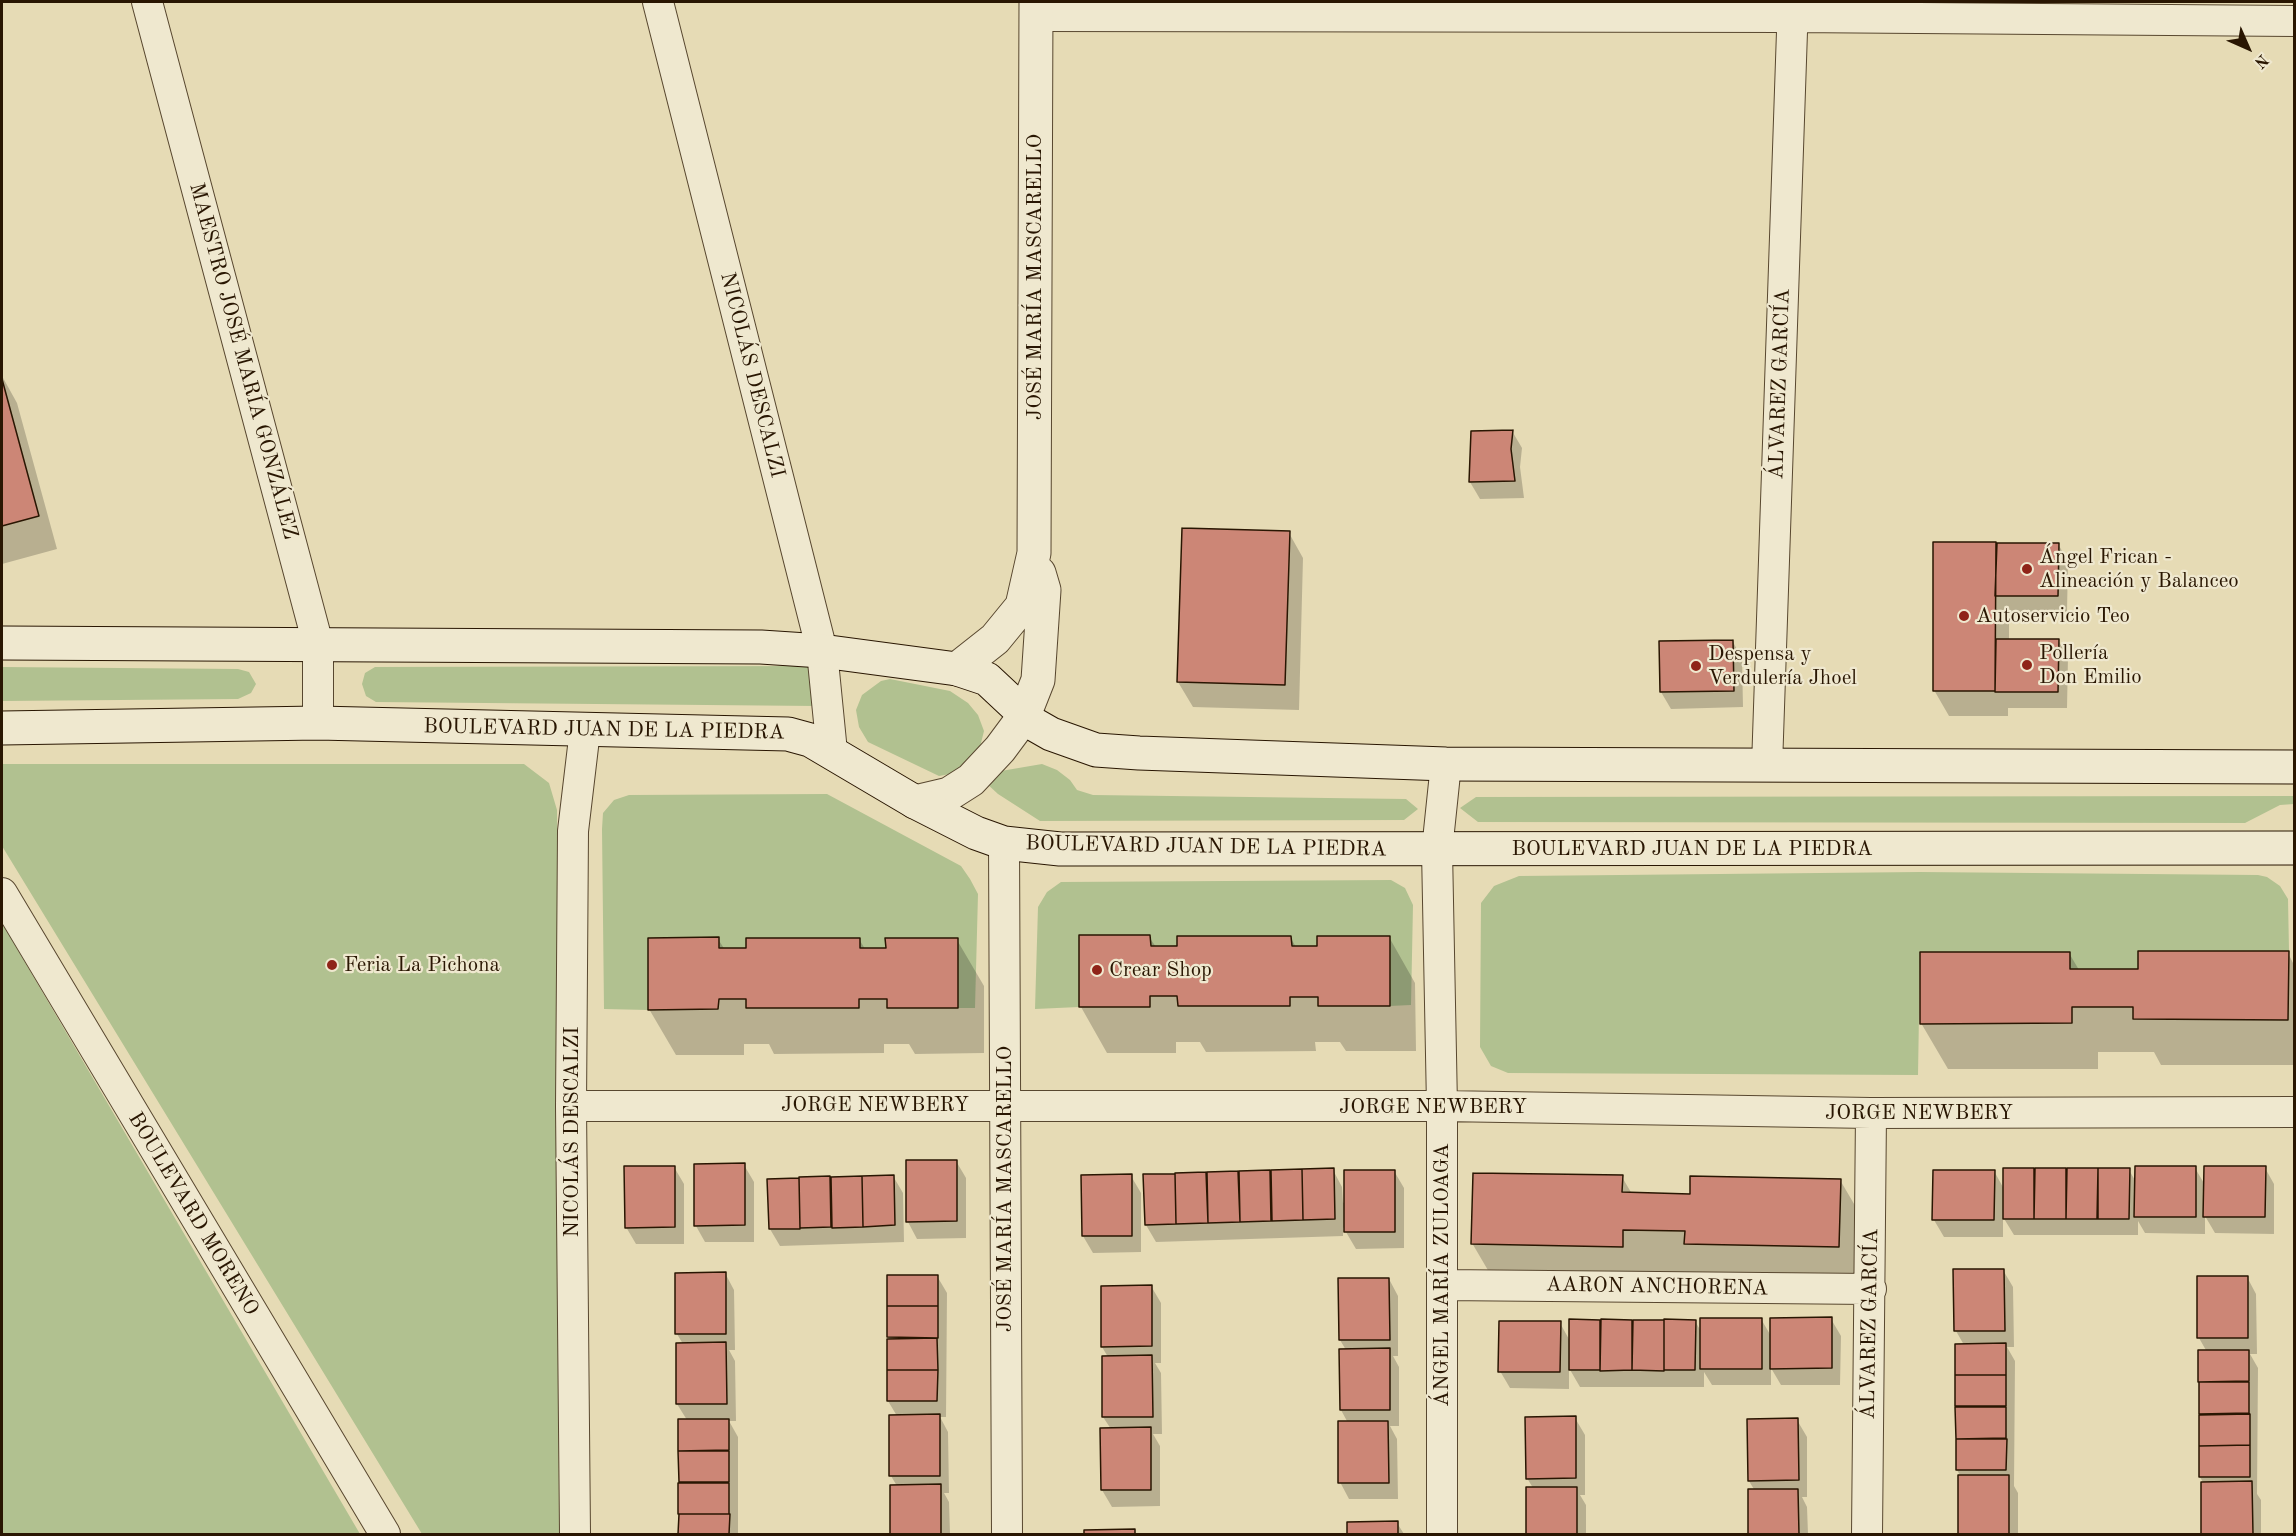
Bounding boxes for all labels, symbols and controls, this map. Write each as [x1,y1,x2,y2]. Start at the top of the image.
north arrow [2218,18,2278,78]
text: N [2251,51,2271,71]
street label: JOSÉ MARÍA MASCARELLO [1022,134,1048,420]
street label: MAESTRO JOSÉ MARÍA GONZÁLEZ [183,180,303,542]
street label: NICOLÁS DESCALZI [714,270,790,480]
street label: ÁLVAREZ GARCÍA [1764,288,1796,480]
place label: Ángel Frican - Alineación y Balanceo [2039,544,2239,594]
marker: Ángel Frican - Alineación y Balanceo [2020,562,2034,576]
place label: Autoservicio Teo [1976,603,2130,629]
marker: Autoservicio Teo [1957,609,1971,623]
place label: Pollería Don Emilio [2039,640,2142,690]
place label: Despensa y Verdulería Jhoel [1708,641,1857,691]
marker: Pollería Don Emilio [2020,658,2034,672]
marker: Despensa y Verdulería Jhoel [1689,659,1703,673]
street label: BOULEVARD JUAN DE LA PIEDRA [423,714,785,746]
street label: BOULEVARD JUAN DE LA PIEDRA [1025,831,1387,863]
street label: BOULEVARD JUAN DE LA PIEDRA [1511,836,1873,862]
place label: Feria La Pichona [344,952,500,978]
place label: Crear Shop [1109,957,1212,983]
marker: Feria La Pichona [325,958,339,972]
marker: Crear Shop [1090,963,1104,977]
street label: NICOLÁS DESCALZI [559,1026,585,1238]
street label: JOSÉ MARÍA MASCARELLO [992,1046,1018,1332]
street label: JORGE NEWBERY [781,1092,969,1118]
street label: JORGE NEWBERY [1339,1094,1527,1120]
street label: JORGE NEWBERY [1825,1100,2013,1126]
street label: BOULEVARD MORENO [122,1108,264,1320]
street label: ÁNGEL MARÍA ZULOAGA [1429,1143,1455,1407]
street label: ÁLVAREZ GARCÍA [1856,1228,1884,1420]
street label: AARON ANCHORENA [1546,1272,1768,1302]

